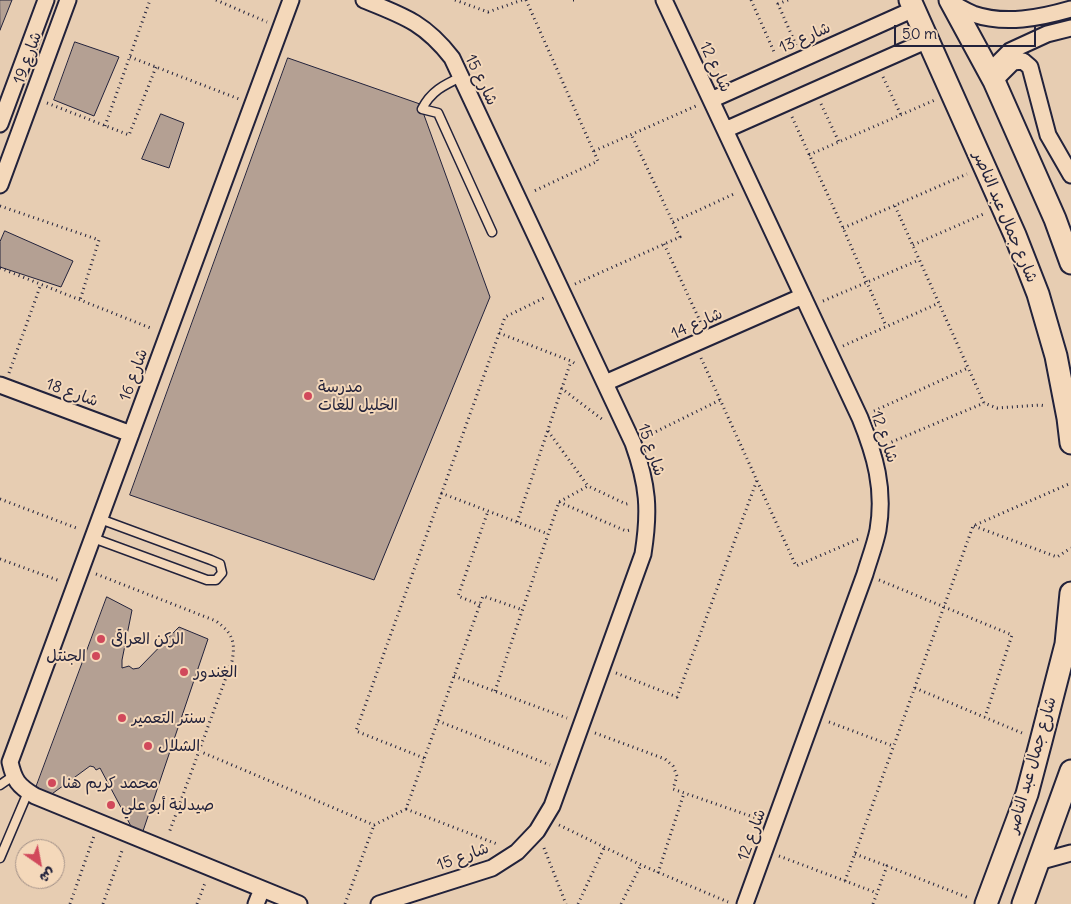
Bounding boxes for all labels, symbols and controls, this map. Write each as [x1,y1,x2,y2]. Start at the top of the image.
scale bar [896,15,1038,47]
street label: شارع 13 [776,18,834,58]
text: 50 m [902,24,937,43]
street label: شارع 19 [10,29,46,87]
street label: شارع 12 [695,39,735,95]
street label: شارع 15 [461,52,501,108]
street label: شارع جمال عبد الناصر [969,148,1041,286]
street label: شارع 14 [668,304,726,344]
street label: شارع 16 [116,346,152,404]
street label: شارع 18 [43,375,101,411]
place label: مدرسة الخليل للغات [318,377,398,415]
marker: مدرسة الخليل للغات [302,390,314,402]
street label: شارع 12 [866,409,902,465]
street label: شارع 15 [633,421,669,479]
place label: الركن العراقى [111,629,184,649]
marker: الركن العراقى [95,633,107,645]
place label: الجنتل [46,646,86,666]
marker: الجنتل [90,650,102,662]
place label: الغندور [194,662,237,682]
marker: الغندور [178,666,190,678]
street label: شارع جمال عبد الناصر [1003,695,1061,835]
place label: سنتر التعمير [132,708,206,728]
marker: سنتر التعمير [116,712,128,724]
place label: الشلال [158,736,200,756]
marker: الشلال [142,740,154,752]
place label: محمد كريم هنا [62,773,158,793]
marker: محمد كريم هنا [46,777,58,789]
place label: صيدلية أبو علي [121,795,214,815]
marker: صيدلية أبو علي [105,799,117,811]
street label: شارع 12 [734,807,770,863]
north arrow [15,839,65,889]
street label: شارع 15 [434,839,492,875]
text: ش [36,864,59,887]

